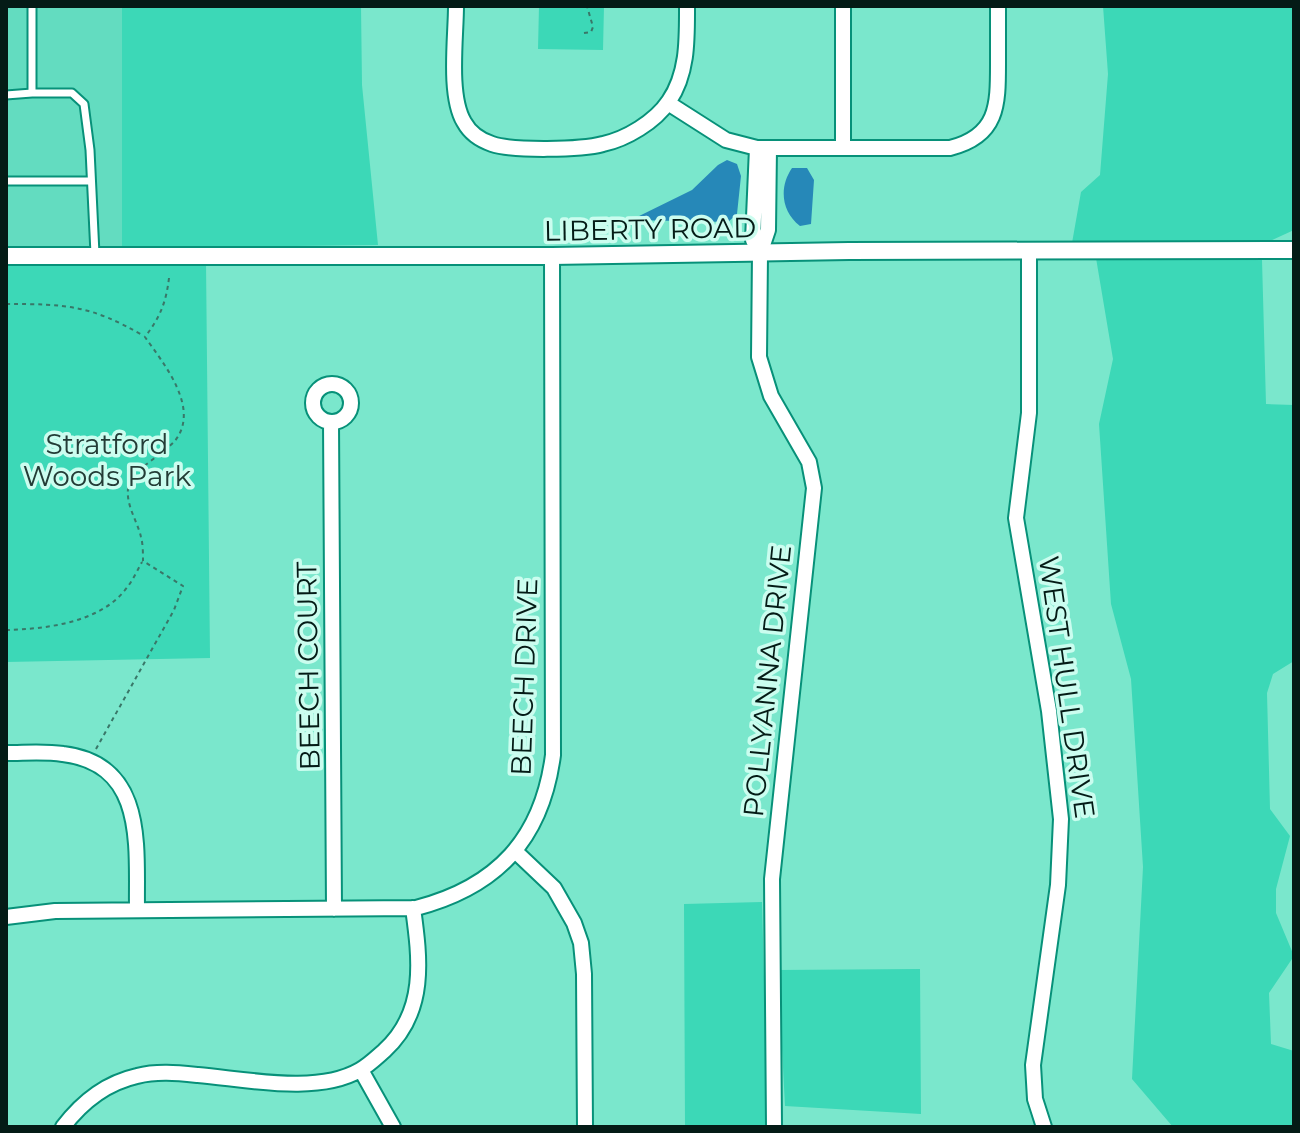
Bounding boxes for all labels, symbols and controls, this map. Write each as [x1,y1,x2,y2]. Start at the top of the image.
street label: LIBERTY ROAD [543,210,757,248]
park label: Stratford Woods Park [23,427,192,493]
street label: POLLYANNA DRIVE [736,543,798,819]
street label: WEST HULL DRIVE [1032,554,1102,820]
street label: BEECH COURT [289,561,327,771]
street label: BEECH DRIVE [504,578,544,776]

